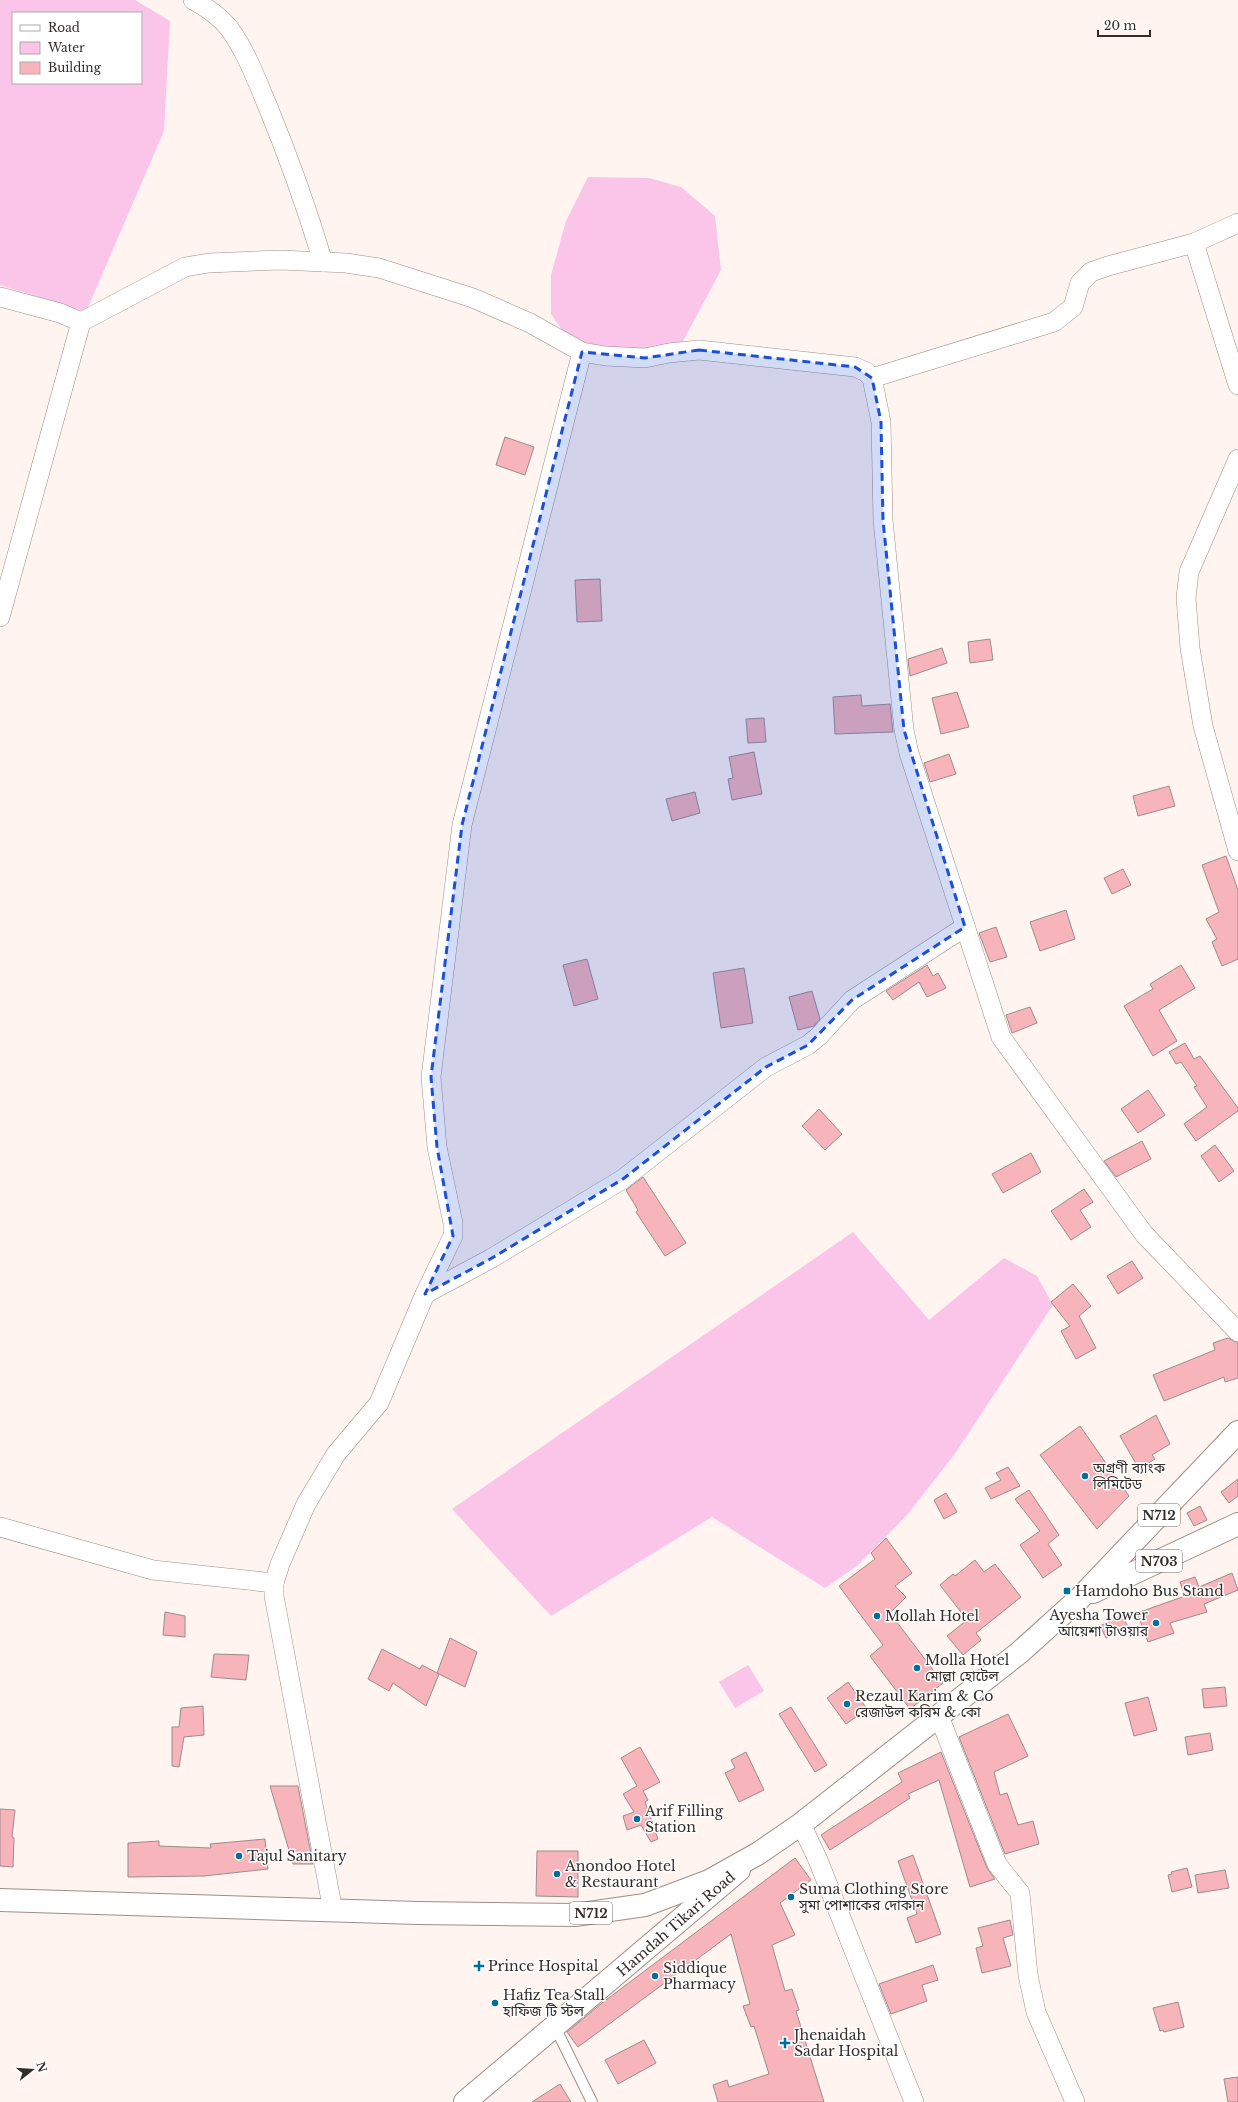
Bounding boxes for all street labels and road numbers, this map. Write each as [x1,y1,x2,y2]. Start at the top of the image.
road number: N712 [1138,1504,1180,1526]
road number: N703 [1136,1550,1182,1572]
street label: Hamdah Tikari Road [613,1867,739,1980]
road number: N712 [570,1902,612,1924]

